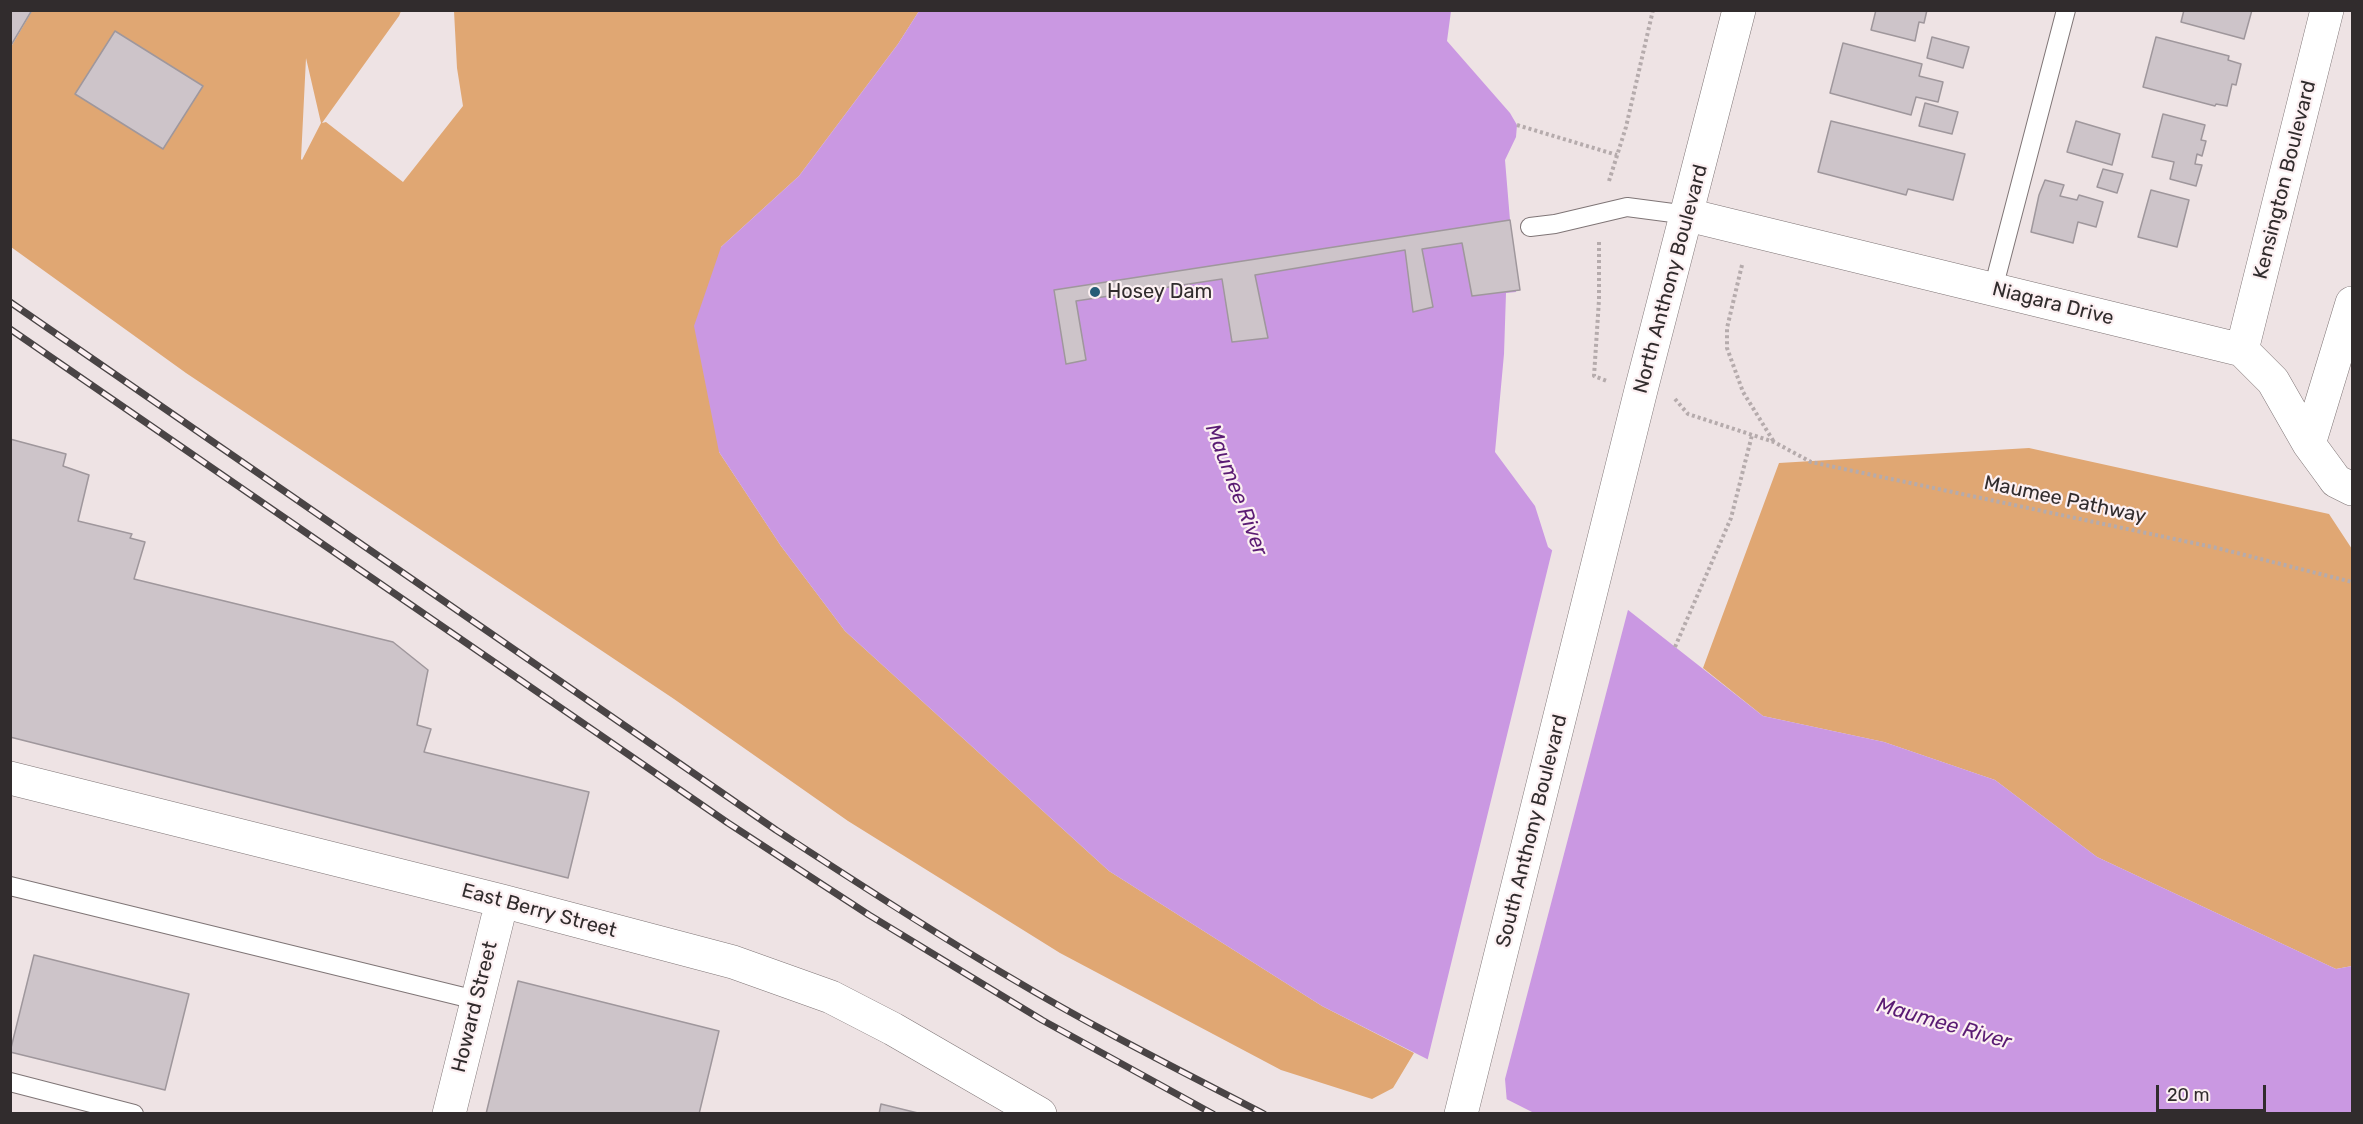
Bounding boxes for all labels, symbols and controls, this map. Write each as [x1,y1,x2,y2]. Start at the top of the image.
street label: Kensington Boulevard [2249,78,2321,282]
street label: North Anthony Boulevard [1629,162,1713,396]
street label: Niagara Drive [1990,277,2116,331]
place label: Hosey Dam [1107,280,1212,304]
marker: Hosey Dam [1088,285,1102,299]
water label: Maumee River [1199,421,1273,559]
street label: Maumee Pathway [1982,471,2148,529]
street label: South Anthony Boulevard [1491,712,1573,950]
street label: East Berry Street [459,879,619,943]
street label: Howard Street [447,939,503,1075]
water label: Maumee River [1874,993,2014,1055]
scale bar [2159,1073,2268,1111]
text: 20 m [2167,1084,2209,1106]

